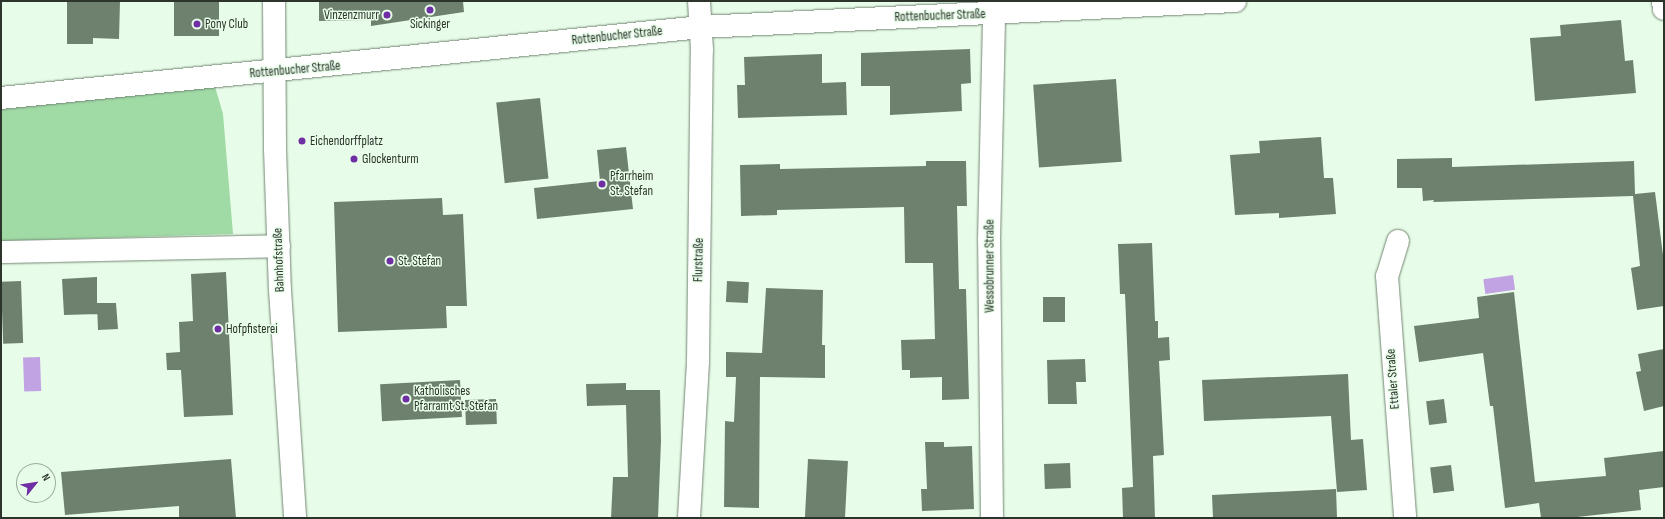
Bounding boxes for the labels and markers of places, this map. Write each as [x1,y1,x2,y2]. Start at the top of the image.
marker: Sickinger [425,5,435,15]
place label: Vinzenzmurr [324,7,379,23]
marker: Vinzenzmurr [382,10,392,20]
place label: Pony Club [205,16,248,32]
place label: Sickinger [410,16,450,32]
marker: Pony Club [192,19,202,29]
place label: Eichendorffplatz [310,133,383,149]
marker: Eichendorffplatz [297,136,307,146]
place label: Glockenturm [362,151,419,167]
marker: Glockenturm [349,154,359,164]
place label: Pfarrheim St. Stefan [610,169,653,200]
marker: Pfarrheim St. Stefan [597,179,607,189]
place label: St. Stefan [398,253,441,269]
marker: St. Stefan [385,256,395,266]
place label: Hofpfisterei [226,321,278,337]
marker: Hofpfisterei [213,324,223,334]
place label: Katholisches Pfarramt St. Stefan [414,384,498,415]
marker: Katholisches Pfarramt St. Stefan [401,394,411,404]

